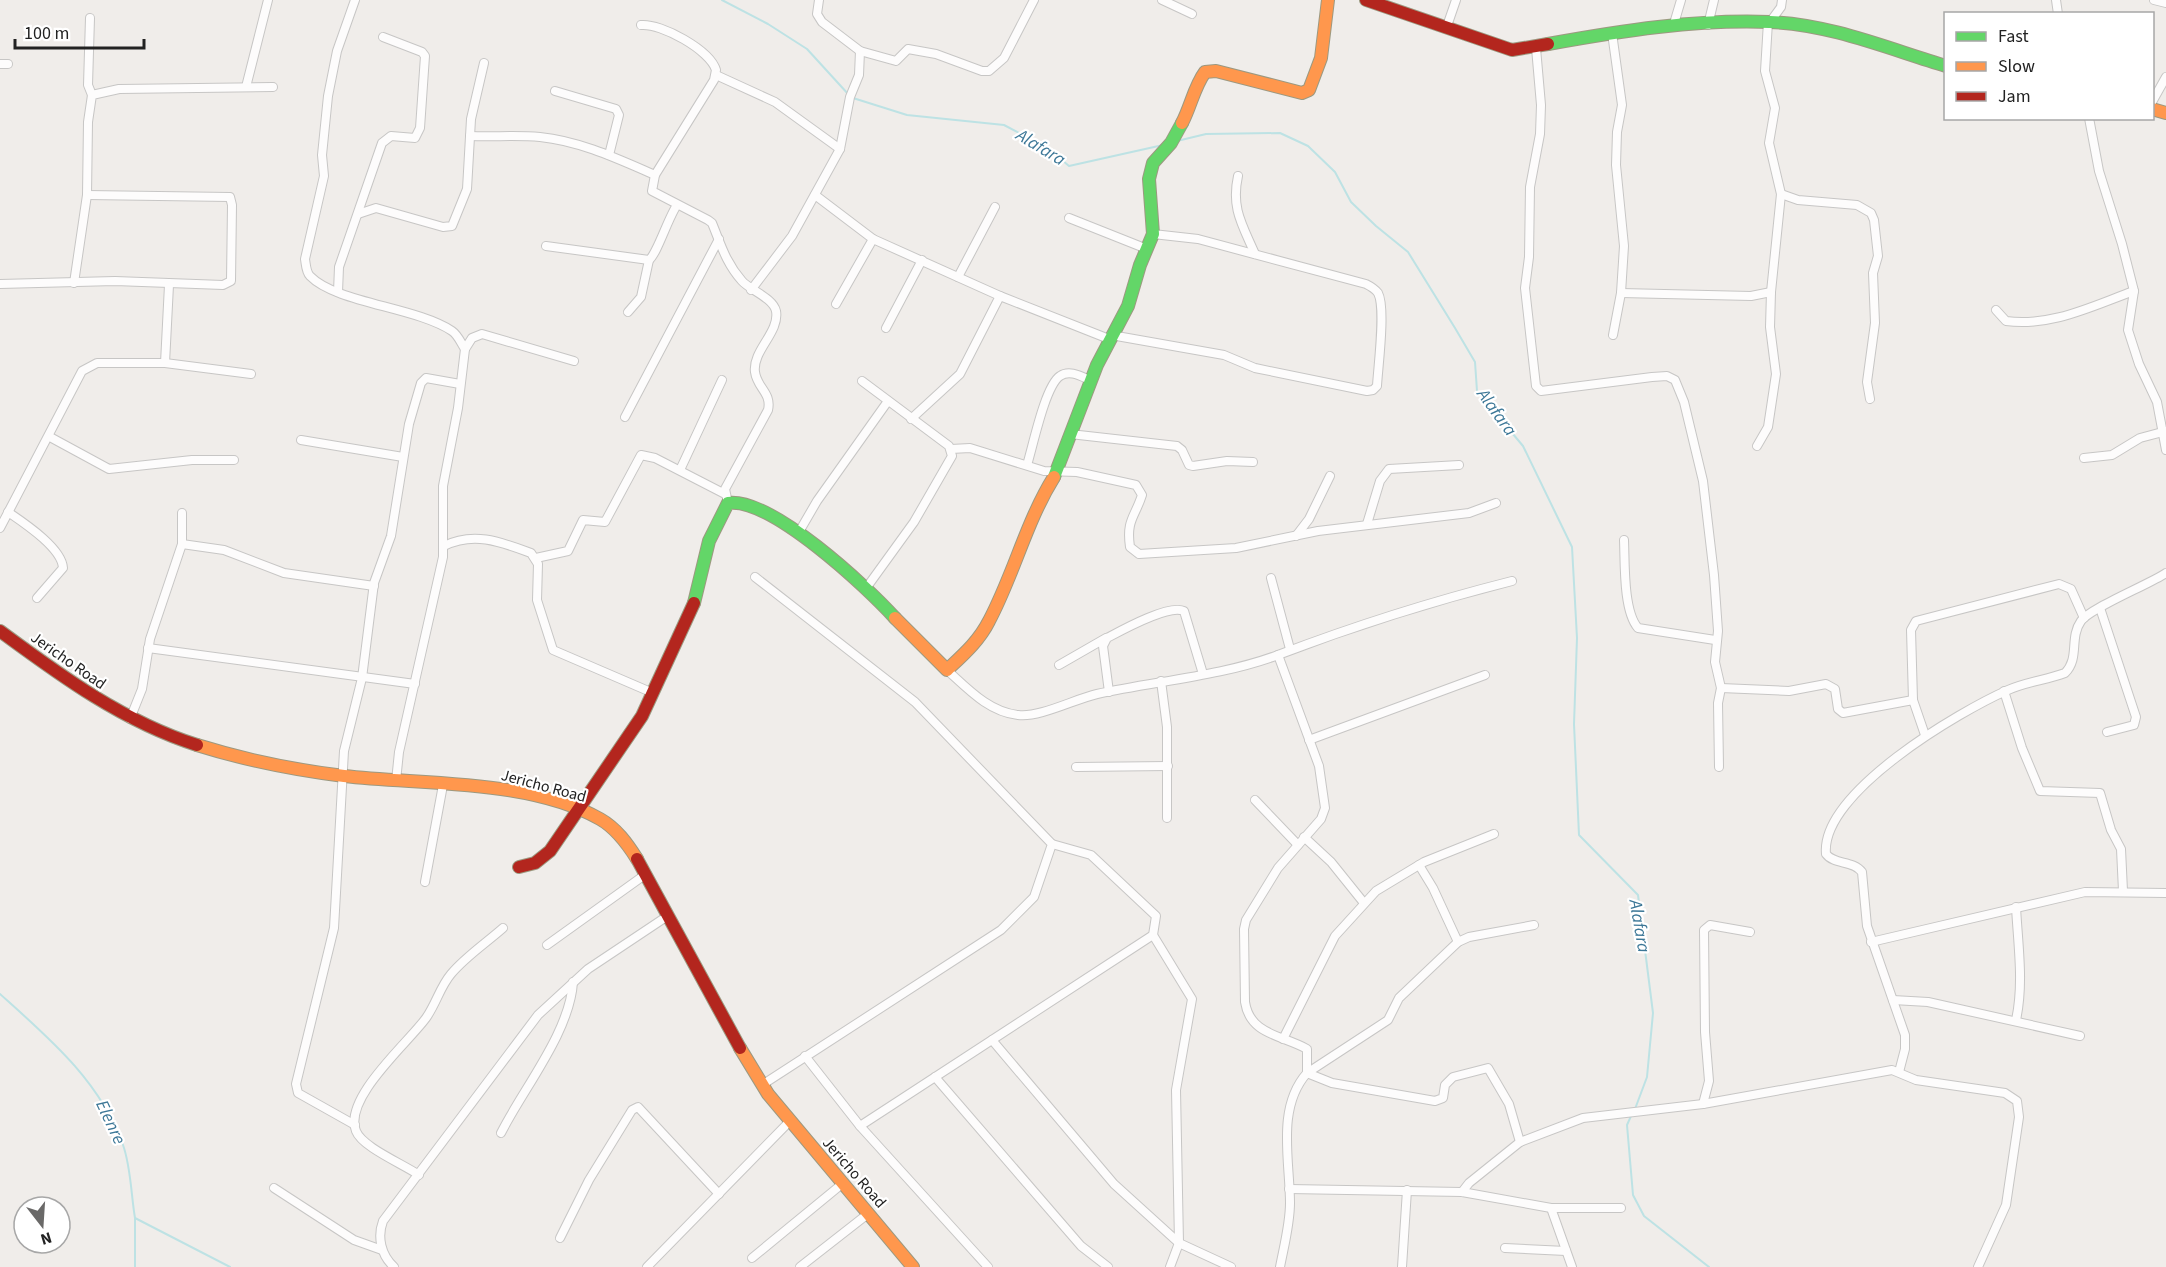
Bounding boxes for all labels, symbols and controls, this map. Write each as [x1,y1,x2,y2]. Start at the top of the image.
scale bar [15,12,144,50]
legend [1944,12,2154,120]
text: 100 m [24,21,69,46]
text: Fast [1998,24,2029,49]
text: Slow [1998,54,2035,79]
text: Jam [1998,84,2031,109]
water label: Alafara [1011,122,1070,172]
water label: Alafara [1470,383,1523,442]
street label: Jericho Road [26,627,110,695]
street label: Jericho Road [499,764,589,808]
water label: Alafara [1622,897,1657,955]
water label: Elenre [89,1096,132,1149]
street label: Jericho Road [817,1132,891,1213]
north arrow [12,1195,72,1255]
text: N [38,1226,54,1250]

